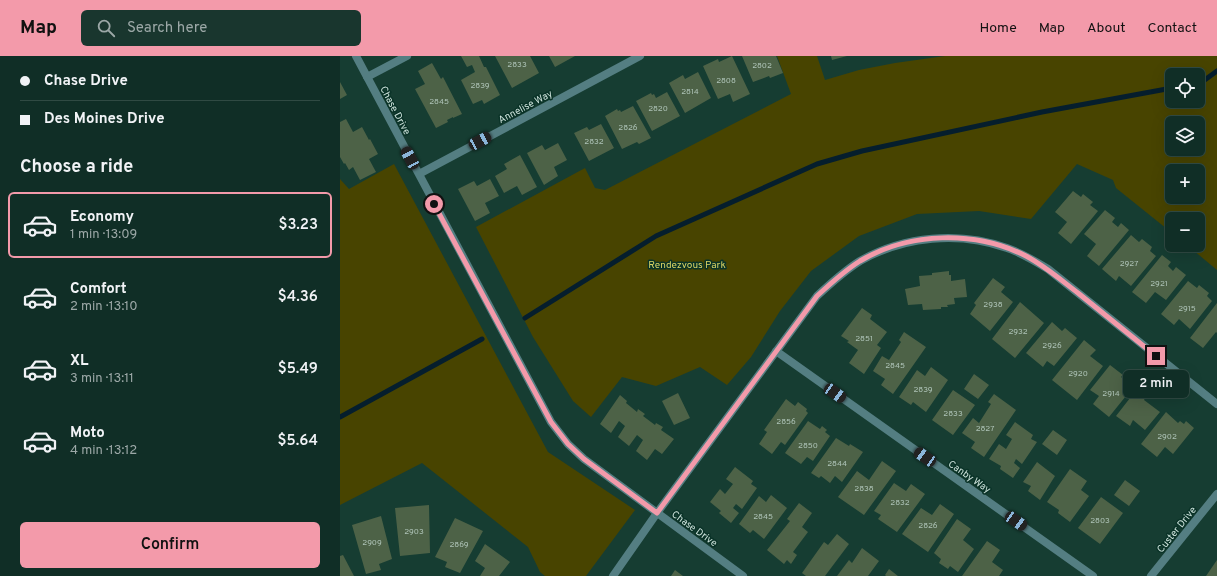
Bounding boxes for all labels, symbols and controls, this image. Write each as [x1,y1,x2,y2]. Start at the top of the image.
search box [81,10,361,46]
text: Map [20,16,57,40]
icon: search [95,17,117,39]
text: Search here [127,19,207,38]
text: Home [980,20,1017,37]
text: Map [1039,20,1065,37]
text: About [1087,20,1126,37]
text: Contact [1148,20,1197,37]
house number: 2833 [507,60,527,70]
house number: 2802 [752,61,772,71]
map controls [1165,68,1205,252]
button: locate [1165,68,1205,108]
text: Chase Drive [44,72,128,91]
house number: 2808 [716,76,736,86]
house number: 2839 [470,81,490,91]
street label: Chase Drive [376,84,413,137]
house number: 2814 [681,87,699,97]
street label: Annelise Way [496,88,555,127]
house number: 2845 [429,97,449,107]
house number: 2820 [648,104,668,114]
text: Des Moines Drive [44,110,165,129]
button: layers [1165,116,1205,156]
house number: 2826 [618,123,638,133]
car [467,130,493,152]
house number: 2832 [584,137,604,147]
car [399,145,421,171]
text: Choose a ride [20,156,133,179]
button: + [1165,164,1205,204]
route start [425,195,443,213]
icon: car [22,207,58,243]
text: Economy [70,208,134,227]
button: − [1165,212,1205,252]
text: $3.23 [279,216,318,235]
text: 1 min · 13:09 [70,227,137,243]
park label: Rendezvous Park [648,259,726,272]
house number: 2927 [1120,259,1138,269]
icon: car [22,279,58,315]
house number: 2921 [1150,279,1168,289]
text: Comfort [70,280,127,299]
text: $4.36 [278,288,318,307]
text: 2 min · 13:10 [70,299,138,315]
house number: 2938 [983,300,1003,310]
house number: 2915 [1178,304,1196,314]
house number: 2932 [1008,327,1028,337]
house number: 2851 [855,334,873,344]
house number: 2926 [1042,341,1062,351]
route end [1147,347,1165,365]
icon: car [22,351,58,387]
text: XL [70,352,88,371]
text: $5.49 [278,360,318,379]
house number: 2845 [885,361,905,371]
house number: 2920 [1068,369,1088,379]
callout: 2 min [1123,370,1189,398]
text: 3 min · 13:11 [70,371,134,387]
text: 2 min [1139,376,1173,392]
car [822,381,848,405]
house number: 2839 [913,385,933,395]
house number: 2914 [1102,389,1120,399]
house number: 2833 [943,409,963,419]
house number: 2856 [776,417,796,427]
icon: car [22,423,58,459]
text: Moto [70,424,105,443]
house number: 2827 [976,424,994,434]
text: $5.64 [278,432,318,451]
house number: 2902 [1157,432,1177,442]
house number: 2850 [798,441,818,451]
text: 4 min · 13:12 [70,443,137,459]
car [912,445,938,469]
street label: Canby Way [945,458,993,497]
house number: 2844 [827,459,847,469]
house number: 2838 [854,484,874,494]
house number: 2832 [890,498,910,508]
street label: Custer Drive [1155,504,1200,556]
street label: Chase Drive [669,508,720,550]
car [1003,509,1029,533]
house number: 2845 [753,512,773,522]
house number: 2803 [1090,516,1110,526]
house number: 2826 [918,521,938,531]
button: Confirm [20,522,320,568]
house number: 2903 [404,527,424,537]
house number: 2909 [362,538,382,548]
house number: 2869 [449,540,469,550]

